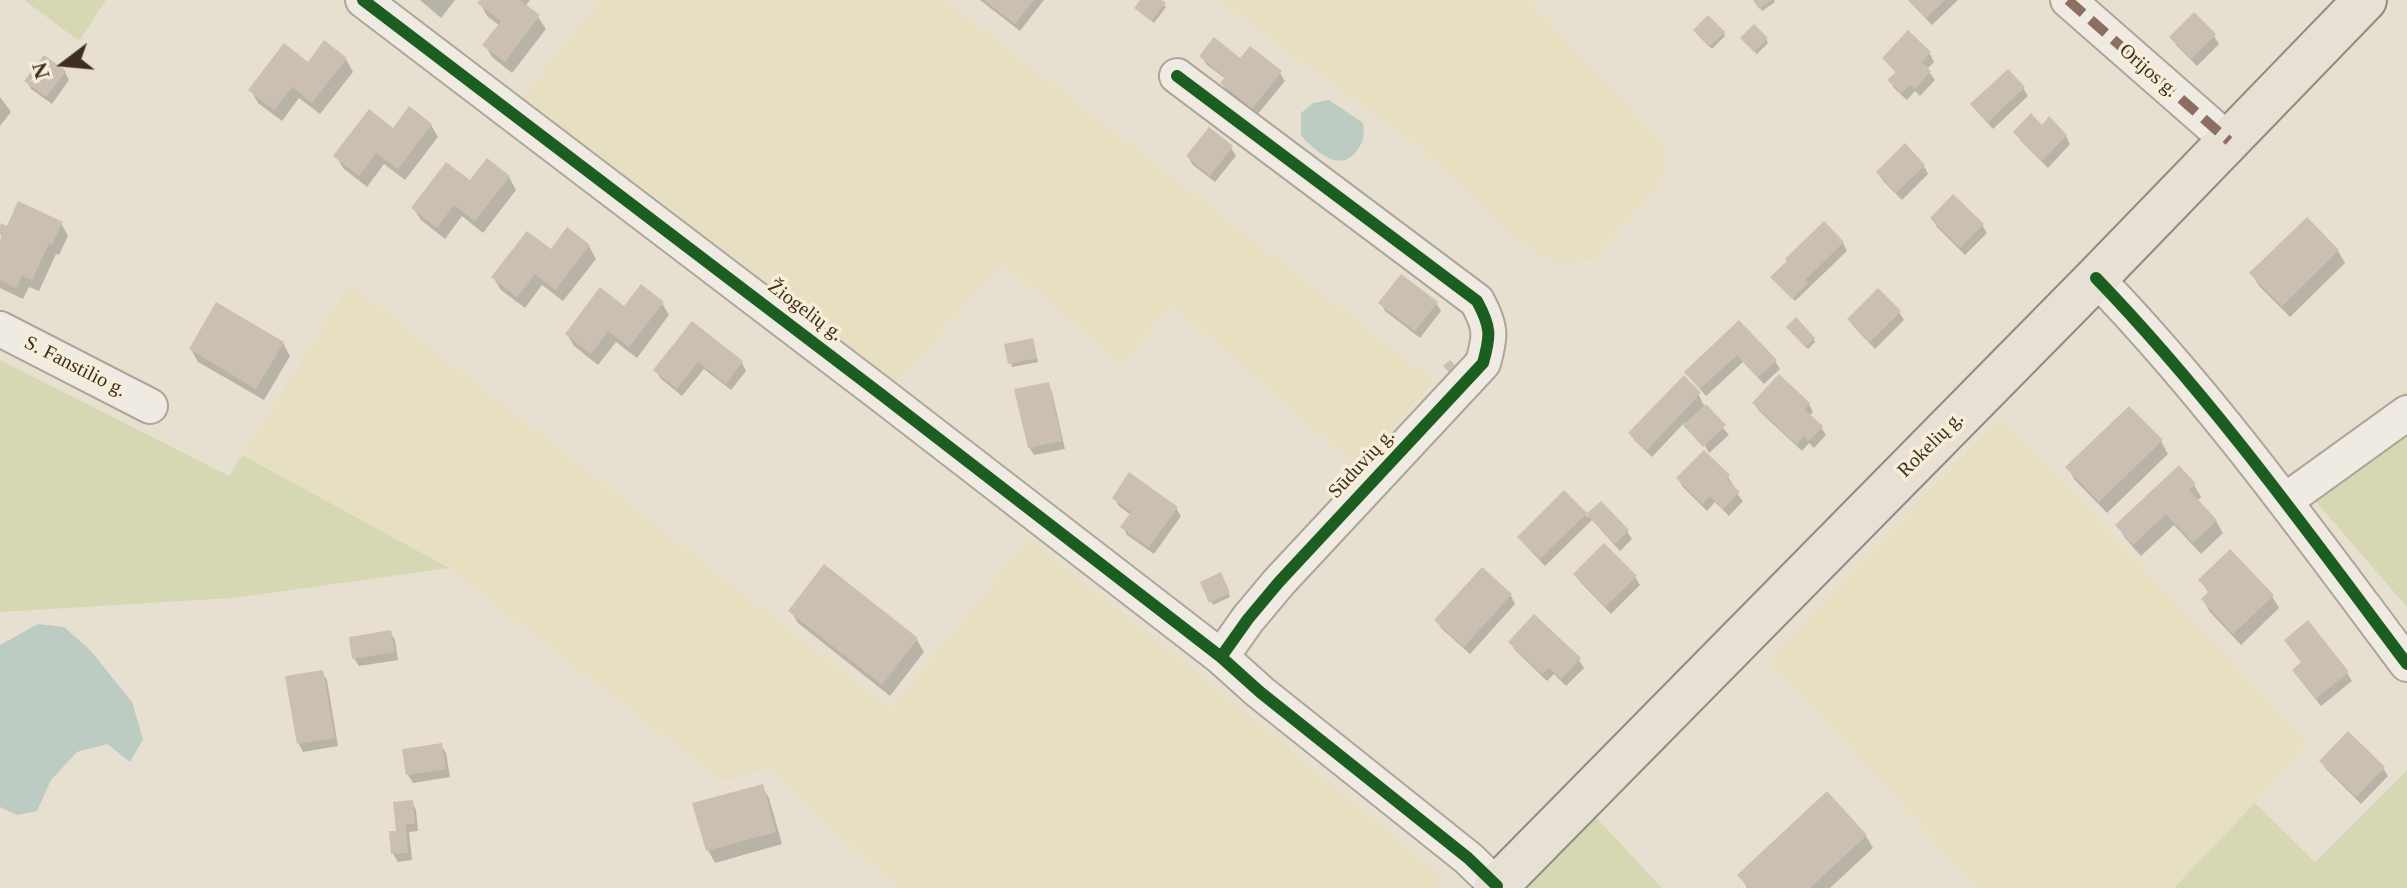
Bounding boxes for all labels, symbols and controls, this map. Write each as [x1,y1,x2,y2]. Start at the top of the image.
north arrow [24,24,104,104]
street label: Orijos g. [2114,39,2182,103]
text: N [26,60,55,82]
street label: Žiogelių g. [763,275,847,347]
street label: S. Fanstilio g. [20,331,130,403]
street label: Rokelių g. [1893,407,1969,483]
street label: Sūduvių g. [1324,424,1400,504]

